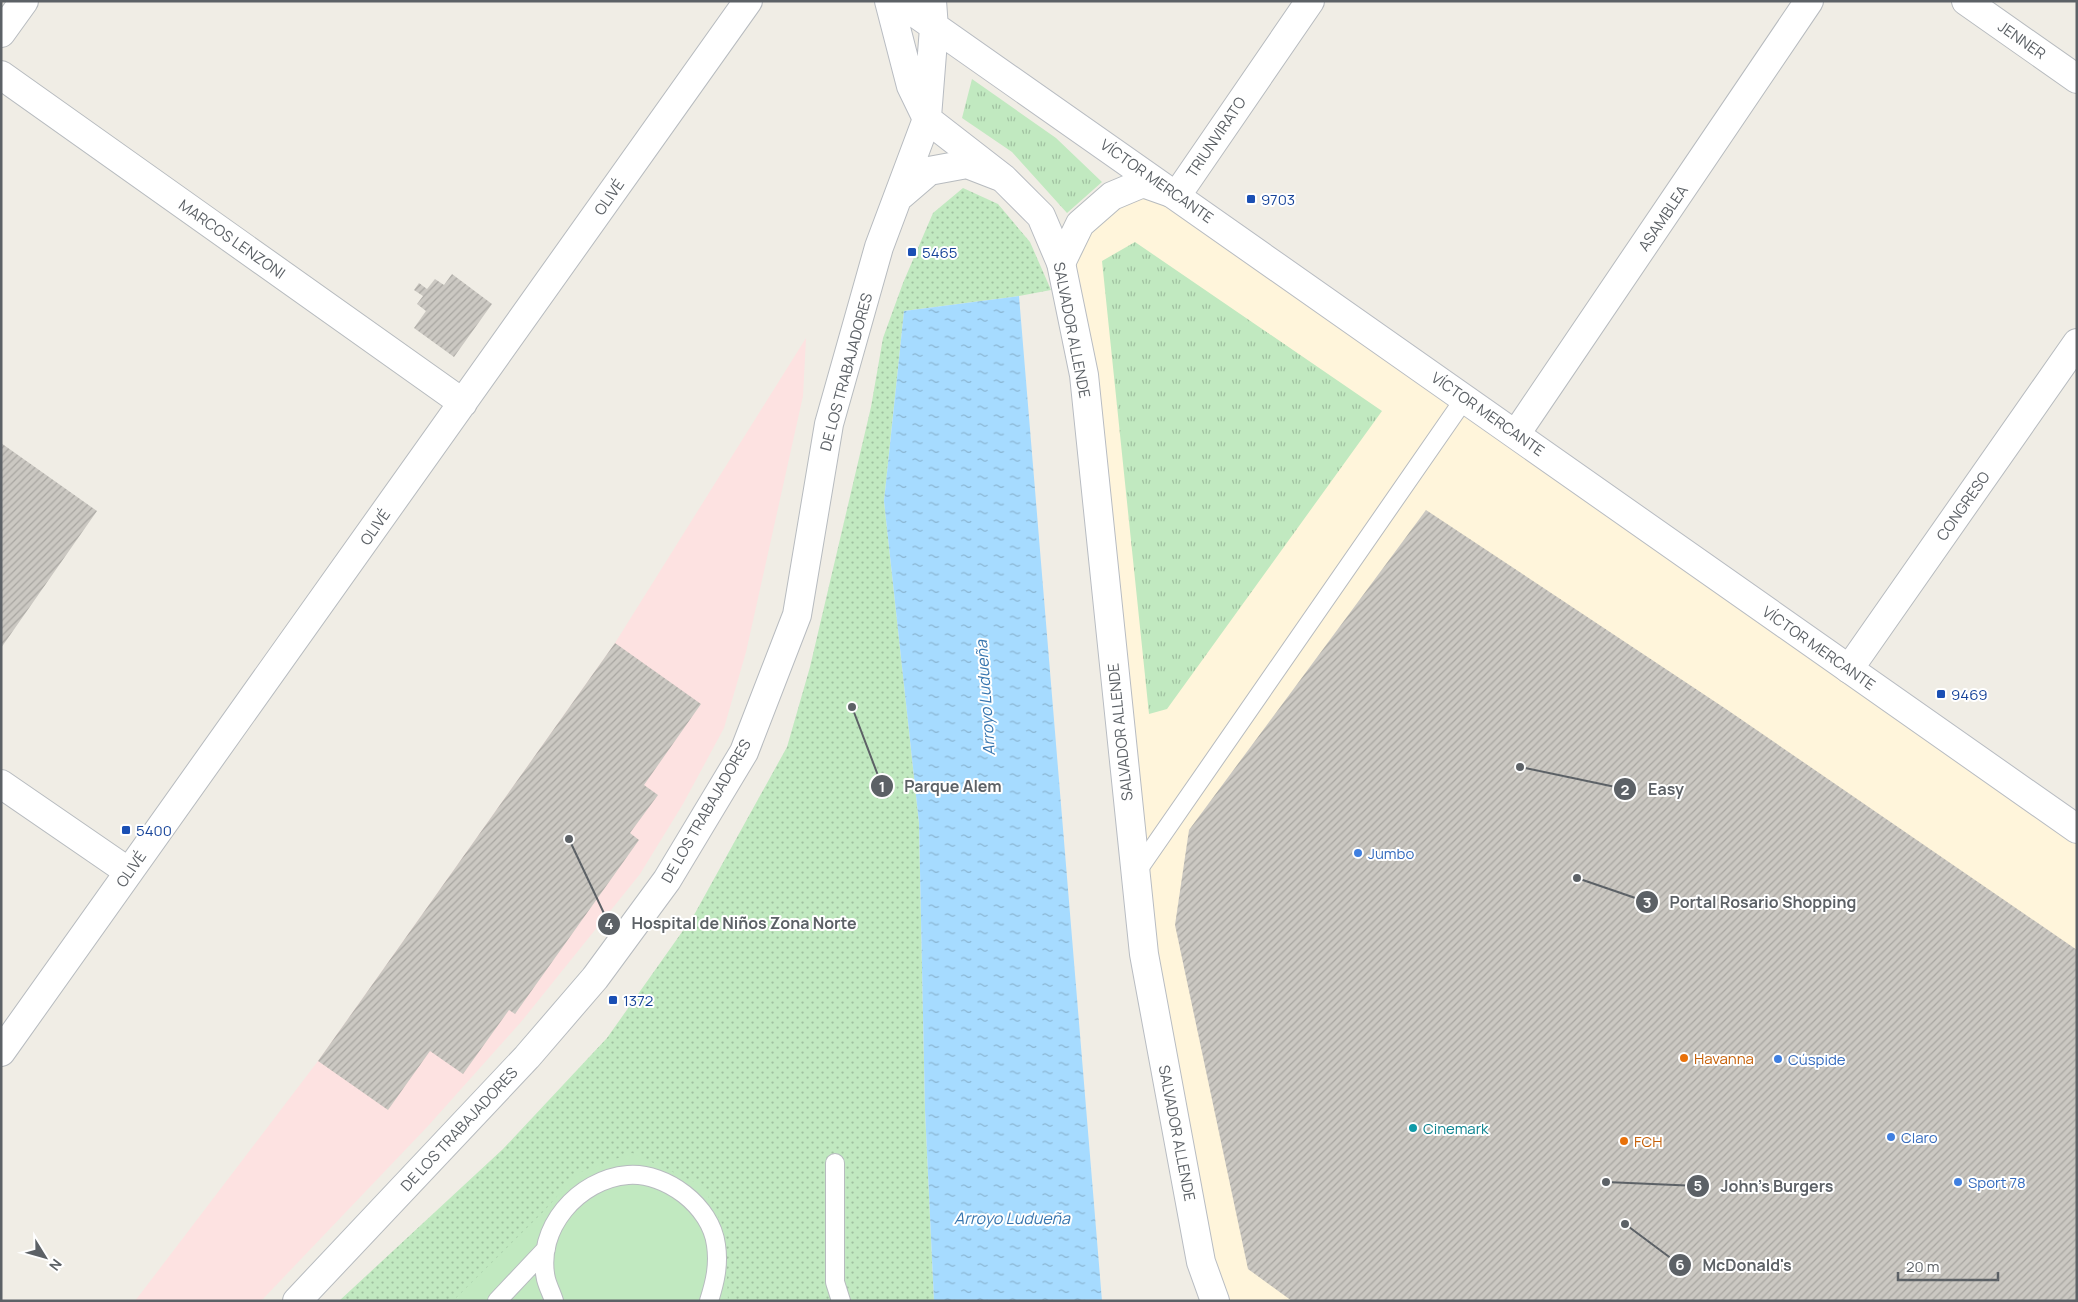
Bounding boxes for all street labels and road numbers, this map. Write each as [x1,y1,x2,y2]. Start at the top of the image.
street label: JENNER [1994,16,2050,64]
street label: TRIUNVIRATO [1181,92,1251,181]
street label: VÍCTOR MERCANTE [1096,134,1218,228]
street label: OLIVÉ [589,175,629,219]
street label: ASAMBLEA [1633,180,1693,255]
street label: MARCOS LENZONI [175,194,289,284]
street label: SALVADOR ALLENDE [1048,260,1096,400]
street label: DE LOS TRABAJADORES [815,291,877,453]
street label: VÍCTOR MERCANTE [1427,367,1549,461]
street label: CONGRESO [1931,467,1995,545]
street label: OLIVÉ [355,505,395,549]
street label: VÍCTOR MERCANTE [1758,601,1880,695]
street label: SALVADOR ALLENDE [1102,662,1138,802]
street label: DE LOS TRABAJADORES [656,735,756,887]
street label: OLIVÉ [111,847,151,891]
street label: DE LOS TRABAJADORES [396,1062,522,1196]
street label: SALVADOR ALLENDE [1153,1063,1201,1203]

